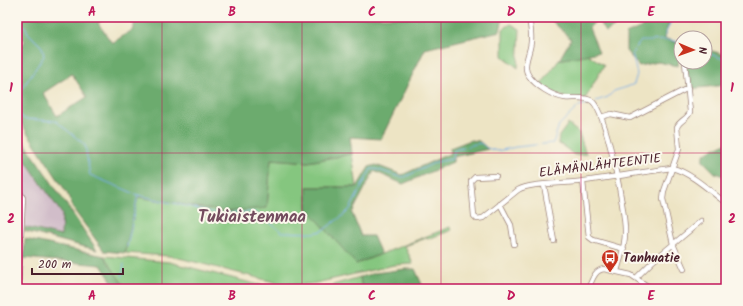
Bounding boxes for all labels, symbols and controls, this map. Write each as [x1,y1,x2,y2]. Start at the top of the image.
text: A [88,2,96,23]
text: B [228,2,236,23]
text: C [368,2,376,23]
text: D [507,2,516,23]
text: E [647,2,655,23]
north arrow [673,30,713,70]
text: N [693,47,711,54]
text: 1 [9,78,13,99]
text: 1 [730,78,734,99]
street label: ELÄMÄNLÄHTEENTIE [538,148,663,184]
district label: Tukiaistenmaa [198,204,306,231]
text: 2 [7,209,15,230]
text: 2 [728,209,736,230]
bus stop icon: Tanhuatie [600,248,620,273]
place label: Tanhuatie [623,248,680,269]
scale bar [32,250,123,276]
text: 200 m [38,255,72,274]
text: A [88,286,96,306]
text: B [228,286,236,306]
text: C [368,286,376,306]
text: D [507,286,516,306]
text: E [647,286,655,306]

